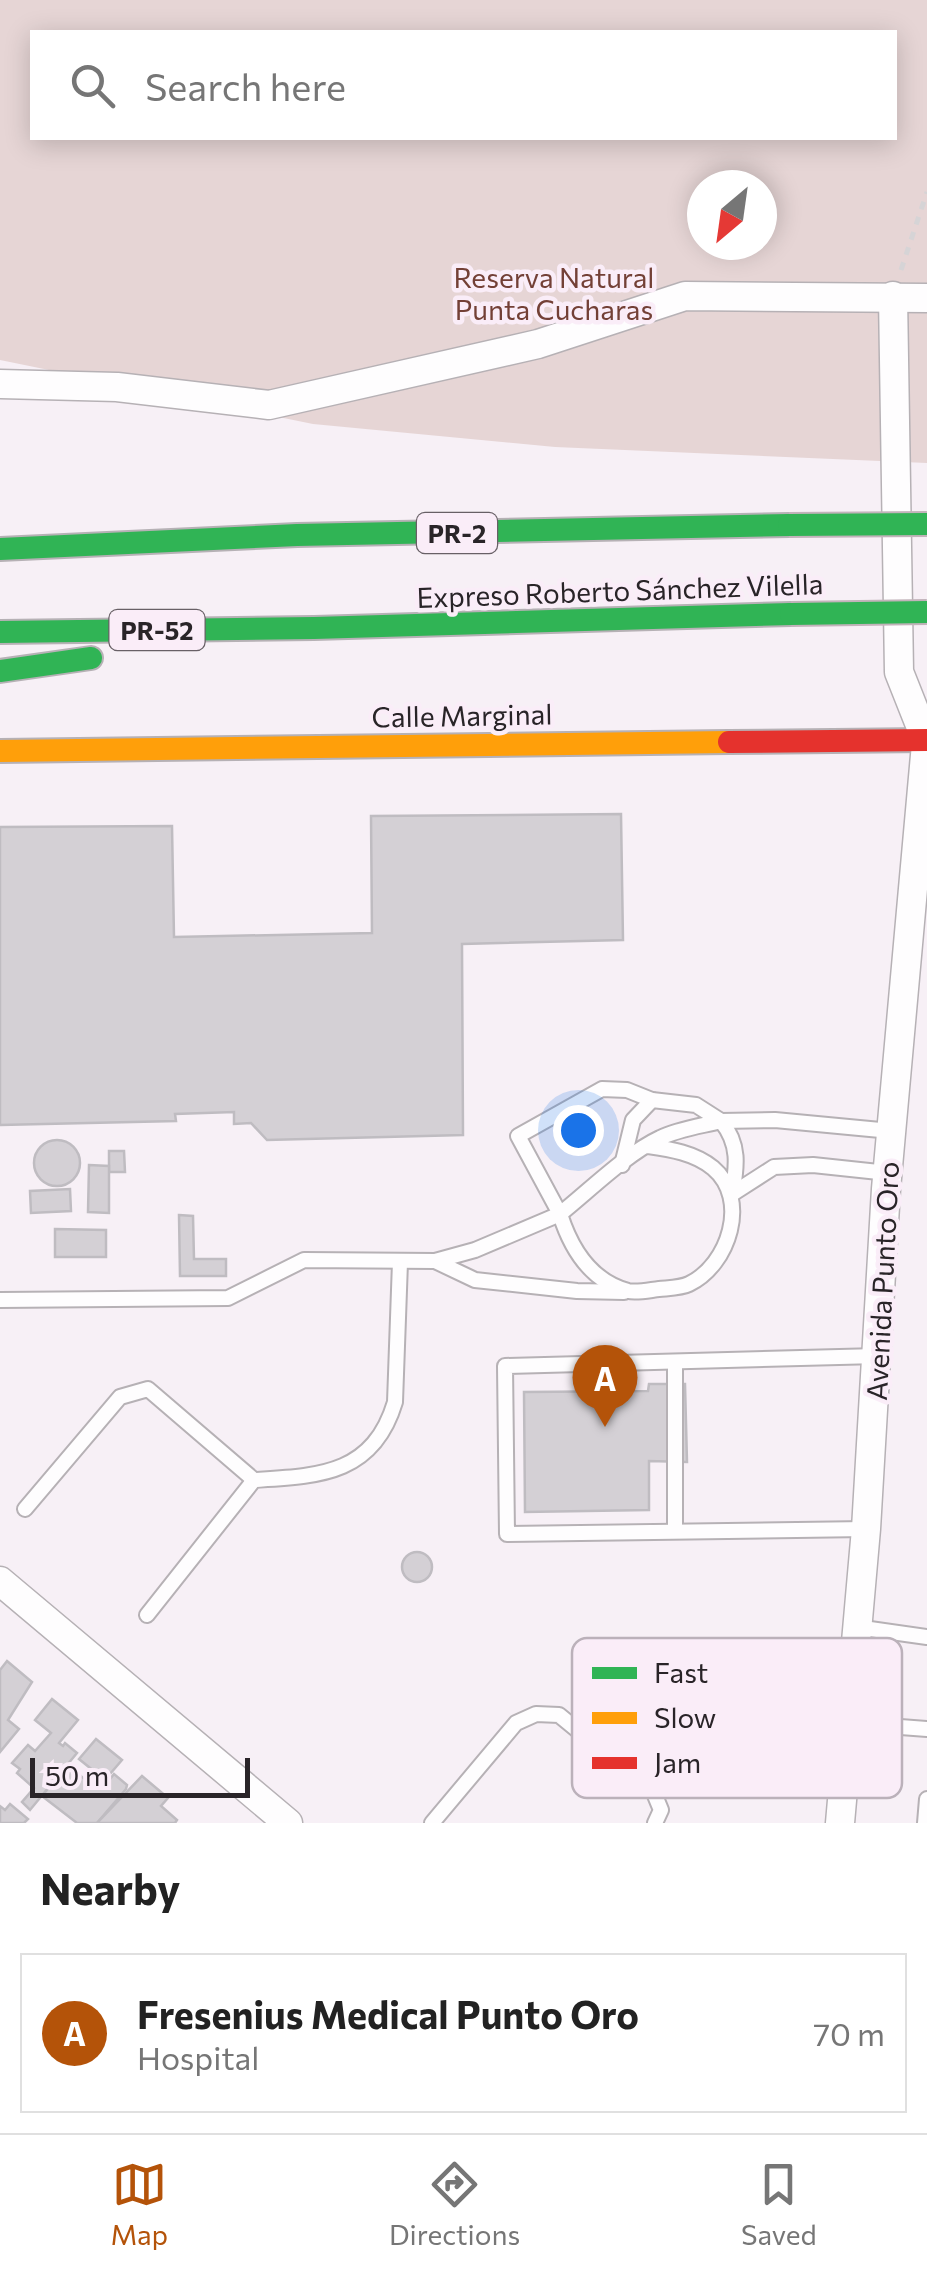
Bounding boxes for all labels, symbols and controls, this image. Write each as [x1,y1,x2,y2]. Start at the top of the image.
search box [30,30,897,140]
icon: search [65,58,120,113]
text: Search here [145,62,346,109]
north arrow [687,170,777,260]
park label: Reserva Natural Punta Cucharas [454,260,654,326]
road number: PR-2 [417,513,497,553]
street label: Expreso Roberto Sánchez Vilella [416,566,824,614]
road number: PR-52 [110,610,204,650]
street label: Calle Marginal [371,696,553,734]
your location [553,1105,604,1156]
street label: Avenida Punto Oro [859,1161,905,1401]
pin: A [572,1344,638,1427]
legend [572,1638,902,1798]
text: Fast [654,1655,708,1689]
text: Slow [654,1700,716,1734]
text: Jam [654,1745,701,1779]
scale bar [30,1753,250,1798]
text: 50 m [45,1758,109,1792]
text: Nearby [40,1862,180,1914]
text: Fresenius Medical Punto Oro [137,1990,639,2037]
text: A [63,2013,86,2053]
text: 70 m [813,2013,885,2053]
text: Hospital [137,2037,259,2077]
tab: Map [110,2157,168,2251]
tab: Directions [389,2157,520,2251]
tab: Saved [741,2157,817,2251]

